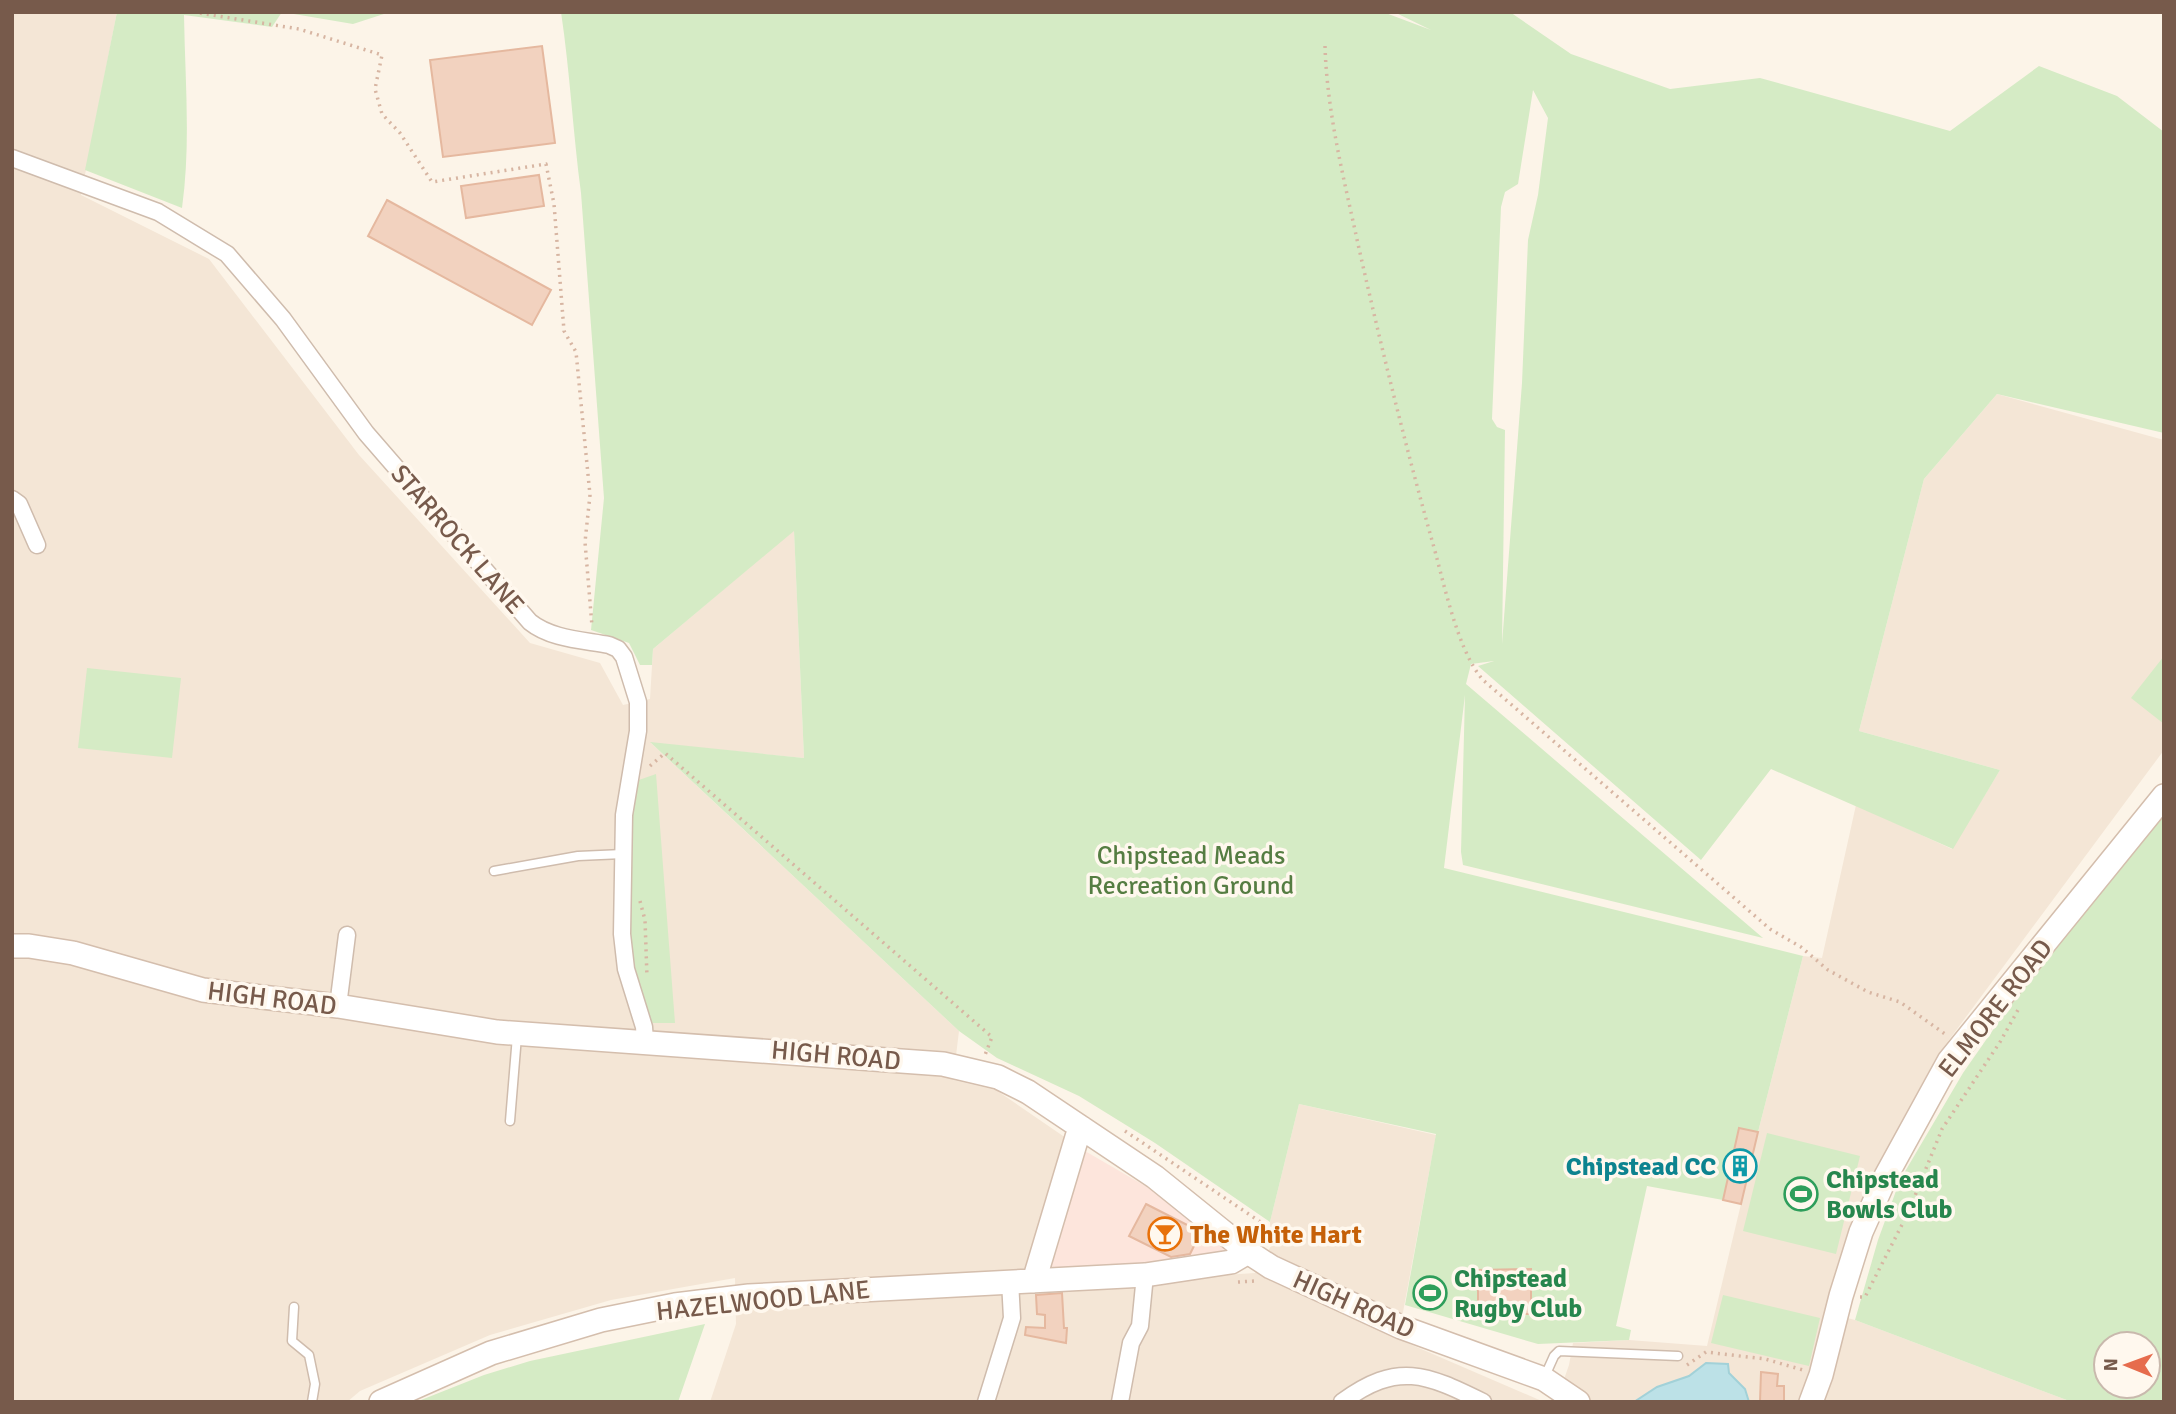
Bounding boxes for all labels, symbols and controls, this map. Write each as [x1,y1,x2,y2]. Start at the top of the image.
street label: STARROCK LANE [384,458,531,621]
park label: Chipstead Meads Recreation Ground [1088,840,1294,902]
street label: ELMORE ROAD [1932,933,2060,1084]
street label: HIGH ROAD [205,975,338,1023]
street label: HIGH ROAD [770,1034,902,1078]
building icon: Chipstead CC [1721,1147,1759,1185]
place label: Chipstead CC [1566,1151,1716,1183]
place label: Chipstead Bowls Club [1826,1164,1952,1226]
sports icon: Chipstead Bowls Club [1782,1175,1820,1213]
bar icon: The White Hart [1146,1215,1184,1253]
place label: The White Hart [1190,1219,1362,1251]
place label: Chipstead Rugby Club [1454,1263,1582,1325]
street label: HIGH ROAD [1288,1264,1419,1346]
street label: HAZELWOOD LANE [654,1274,872,1328]
sports icon: Chipstead Rugby Club [1411,1274,1449,1312]
north arrow [2092,1330,2162,1400]
text: N [2099,1358,2123,1372]

